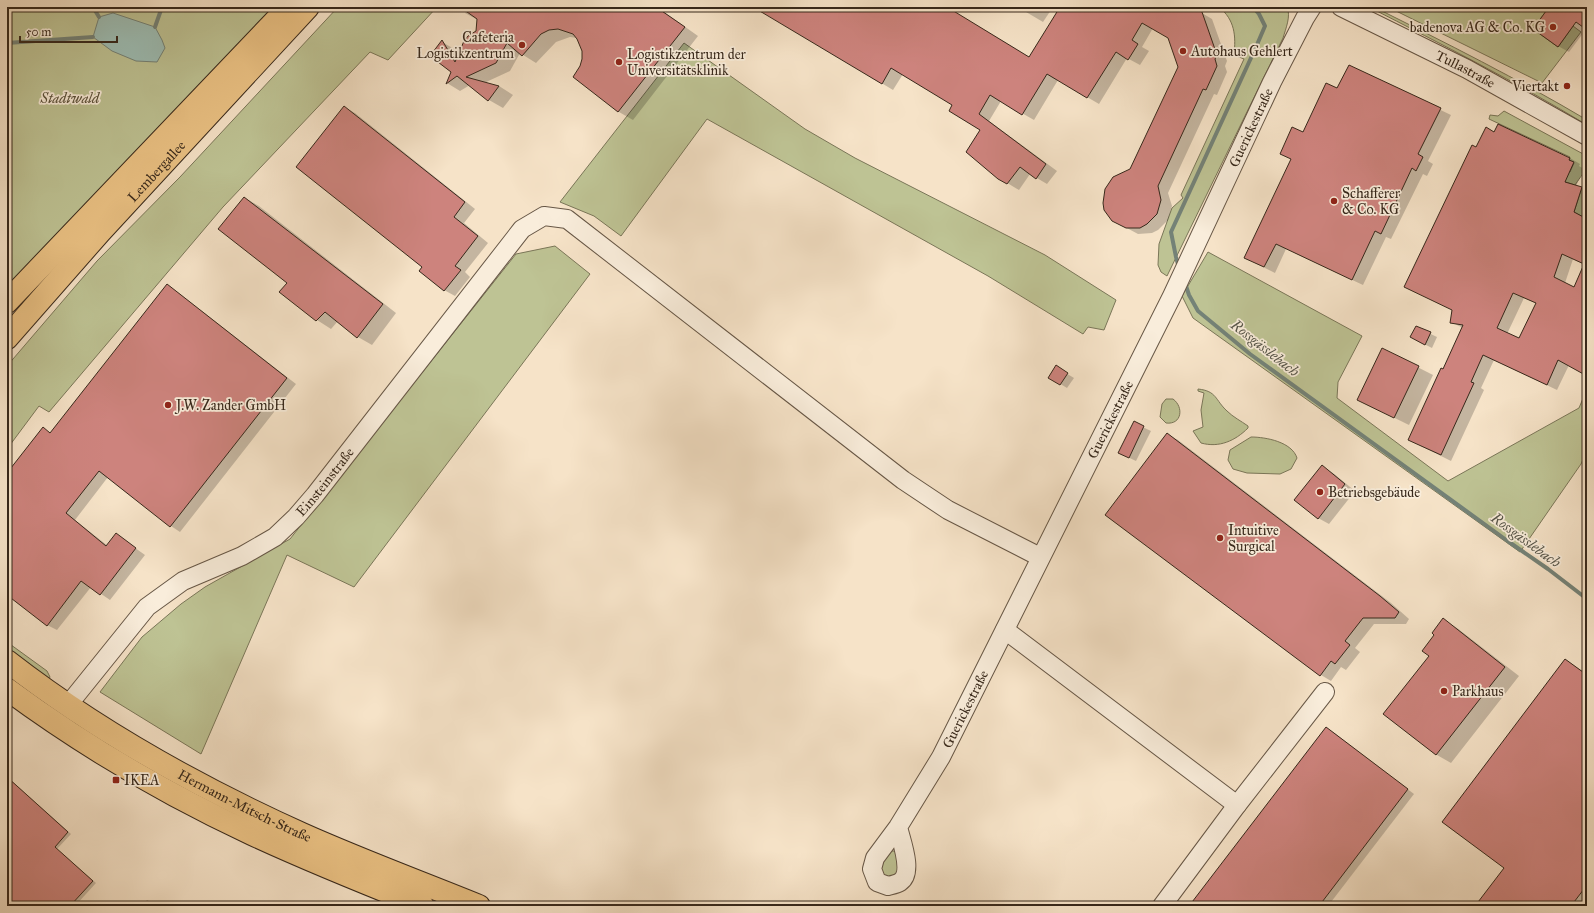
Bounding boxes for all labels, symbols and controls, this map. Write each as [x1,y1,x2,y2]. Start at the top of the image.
scale bar [20,18,117,44]
place label: badenova AG & Co. KG [1410,19,1545,36]
marker: badenova AG & Co. KG [1548,22,1558,32]
text: 50 m [26,25,51,39]
place label: Cafeteria Logistikzentrum [416,29,514,62]
marker: Cafeteria Logistikzentrum [517,40,527,50]
place label: Autohaus Gehlert [1190,43,1293,60]
place label: Logistikzentrum der Universitätsklinik [627,46,746,79]
marker: Autohaus Gehlert [1178,46,1188,56]
street label: Tullastraße [1433,47,1498,92]
marker: Logistikzentrum der Universitätsklinik [614,57,624,67]
place label: Viertakt [1511,78,1559,95]
marker: Viertakt [1562,81,1572,91]
street label: Guerickestraße [1225,85,1277,170]
park label: Stadtwald [40,90,101,107]
street label: Lembergallee [124,137,189,206]
place label: Schafferer & Co. KG [1342,185,1401,218]
marker: Schafferer & Co. KG [1329,196,1339,206]
water label: Rossgässlebach [1226,315,1303,381]
street label: Guerickestraße [1084,378,1137,461]
place label: J.W. Zander GmbH [174,397,286,415]
marker: J.W. Zander GmbH [163,400,173,410]
street label: Einsteinstraße [293,444,358,520]
place label: Betriebsgebäude [1328,484,1420,501]
marker: Betriebsgebäude [1315,487,1325,497]
water label: Rossgässlebach [1487,508,1565,572]
place label: Intuitive Surgical [1228,522,1279,555]
marker: Intuitive Surgical [1215,533,1225,543]
street label: Guerickestraße [939,667,992,751]
place label: Parkhaus [1452,683,1504,700]
marker: Parkhaus [1439,686,1449,696]
street label: Hermann-Mitsch-Straße [175,766,314,846]
place label: IKEA [124,772,160,789]
marker: IKEA [111,775,121,785]

